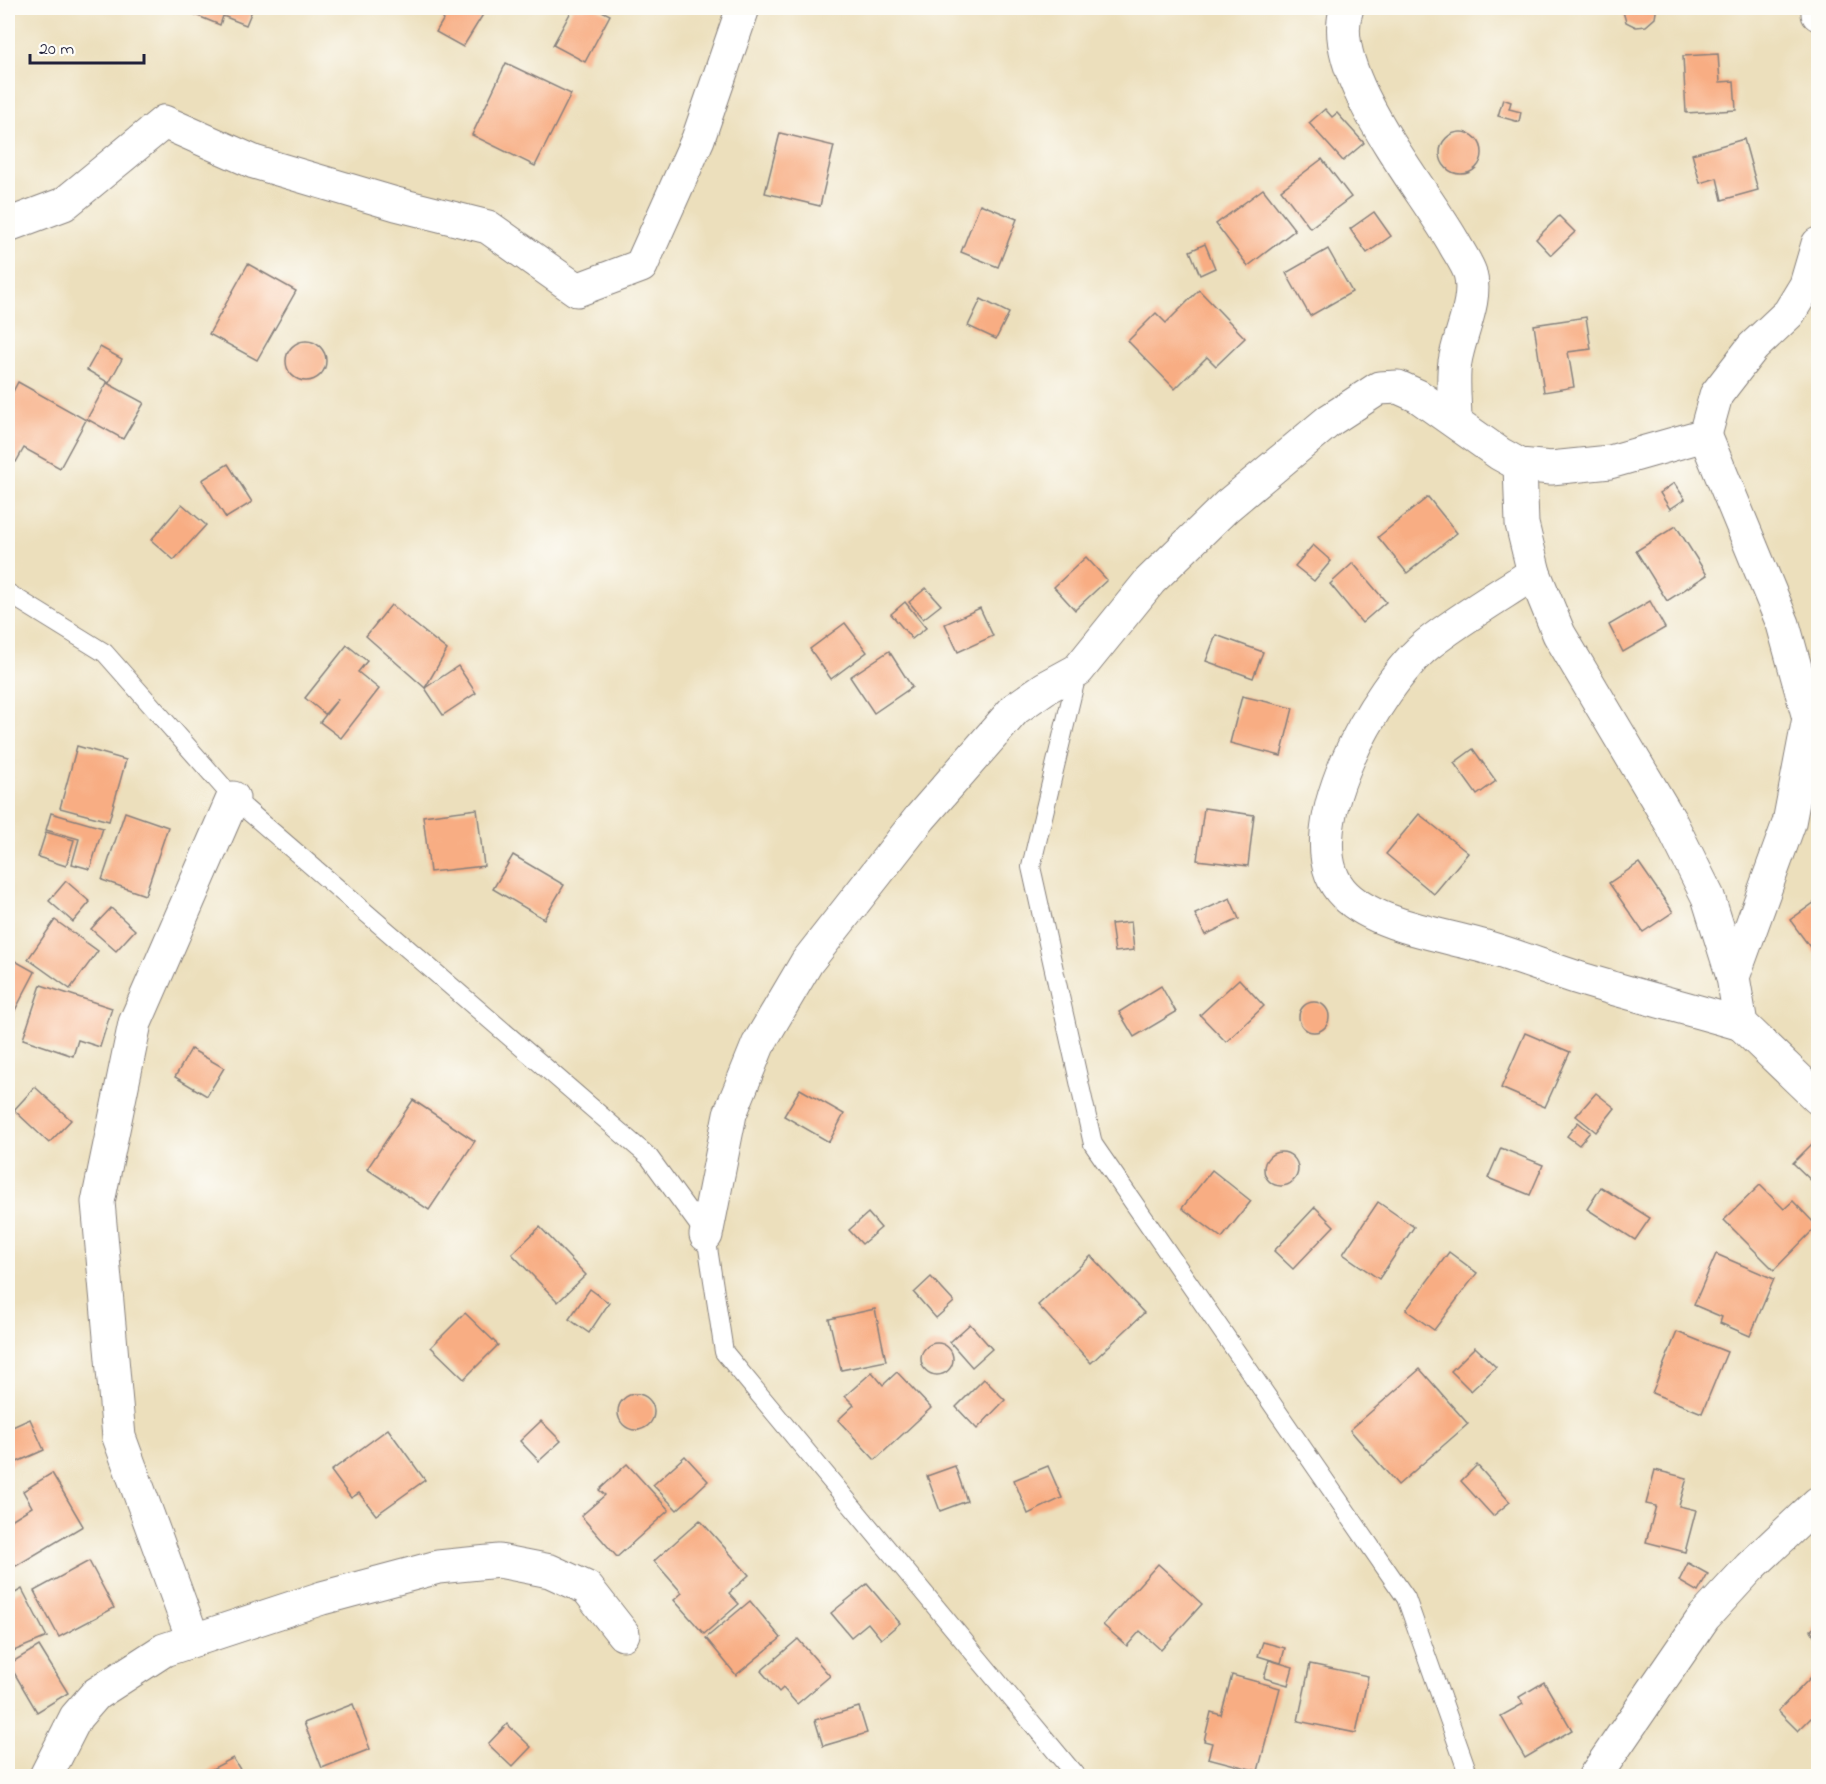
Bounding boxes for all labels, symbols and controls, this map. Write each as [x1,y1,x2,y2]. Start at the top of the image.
scale bar [30,27,144,65]
text: 20 m [39,37,74,63]

